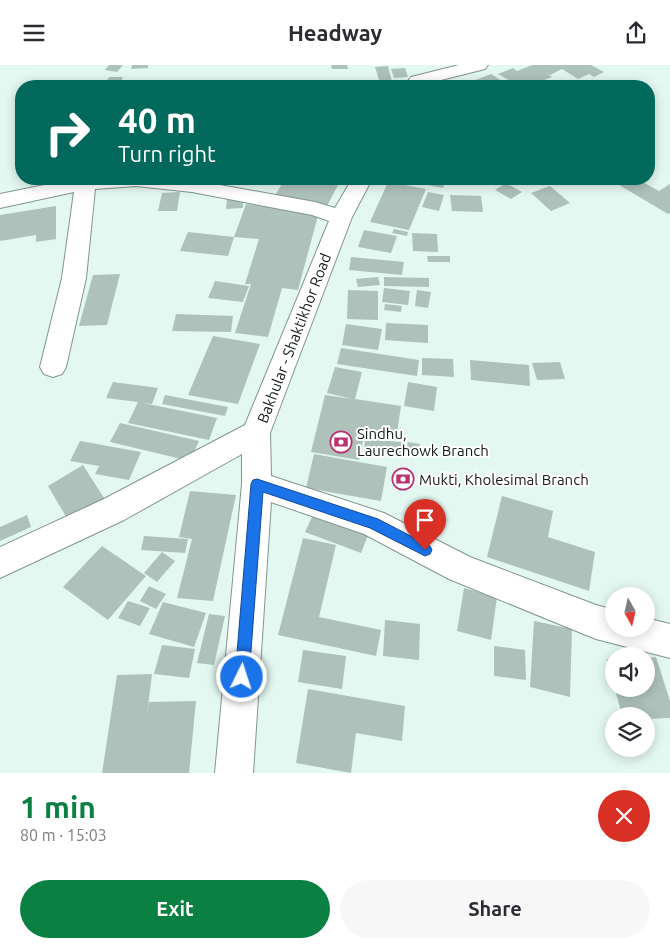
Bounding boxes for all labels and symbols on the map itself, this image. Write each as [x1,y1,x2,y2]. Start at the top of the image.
street label: Bakhular - Shaktikhor Road [254,251,334,425]
place label: Sindhu, Laurechowk Branch [357,425,489,459]
bank icon: Sindhu, Laurechowk Branch [329,430,353,454]
bank icon: Mukti, Kholesimal Branch [391,467,415,491]
place label: Mukti, Kholesimal Branch [419,471,589,488]
pin [404,499,446,550]
north arrow [605,587,655,637]
position arrow [215,650,267,702]

